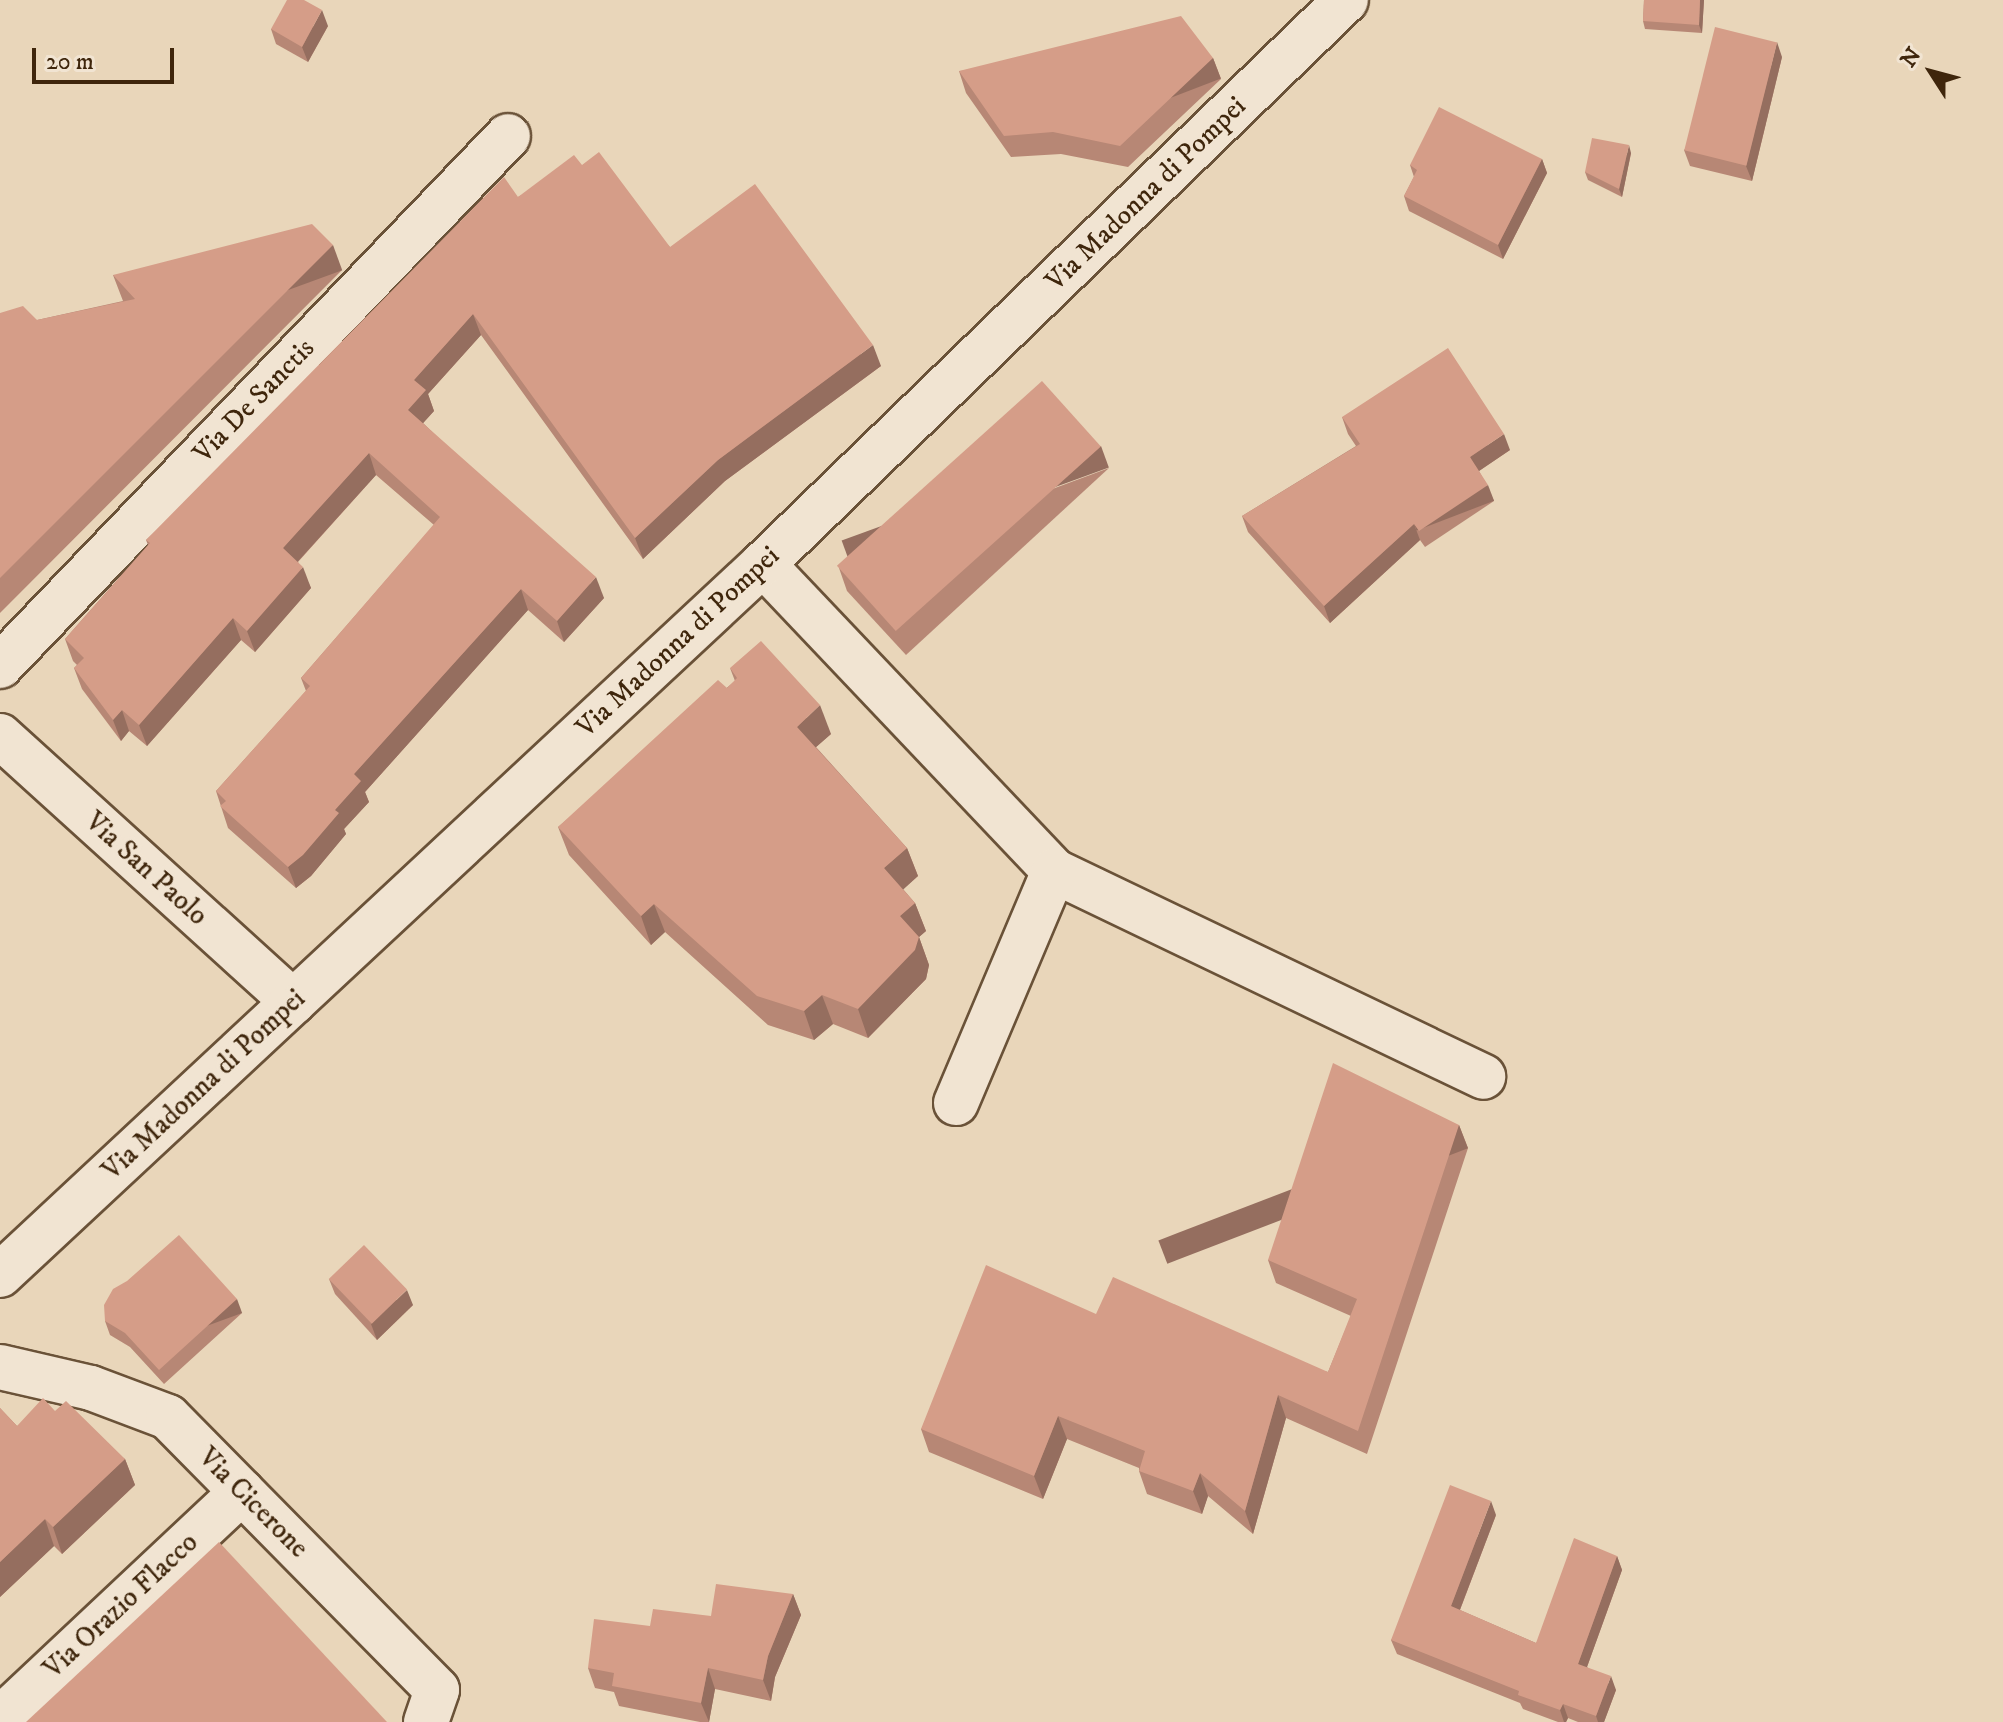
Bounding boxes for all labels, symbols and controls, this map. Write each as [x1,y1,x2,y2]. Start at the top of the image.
scale bar [36,32,178,82]
north arrow [1891,32,1971,112]
text: N [1895,42,1927,73]
text: 20 m [46,47,94,77]
street label: Via Madonna di Pompei [1039,90,1253,298]
street label: Via De Sanctis [186,332,322,470]
street label: Via Madonna di Pompei [570,539,786,745]
street label: Via San Paolo [78,805,214,933]
street label: Via Madonna di Pompei [96,982,312,1188]
street label: Via Cicerone [191,1441,315,1565]
street label: Via Orazio Flacco [37,1526,205,1686]

